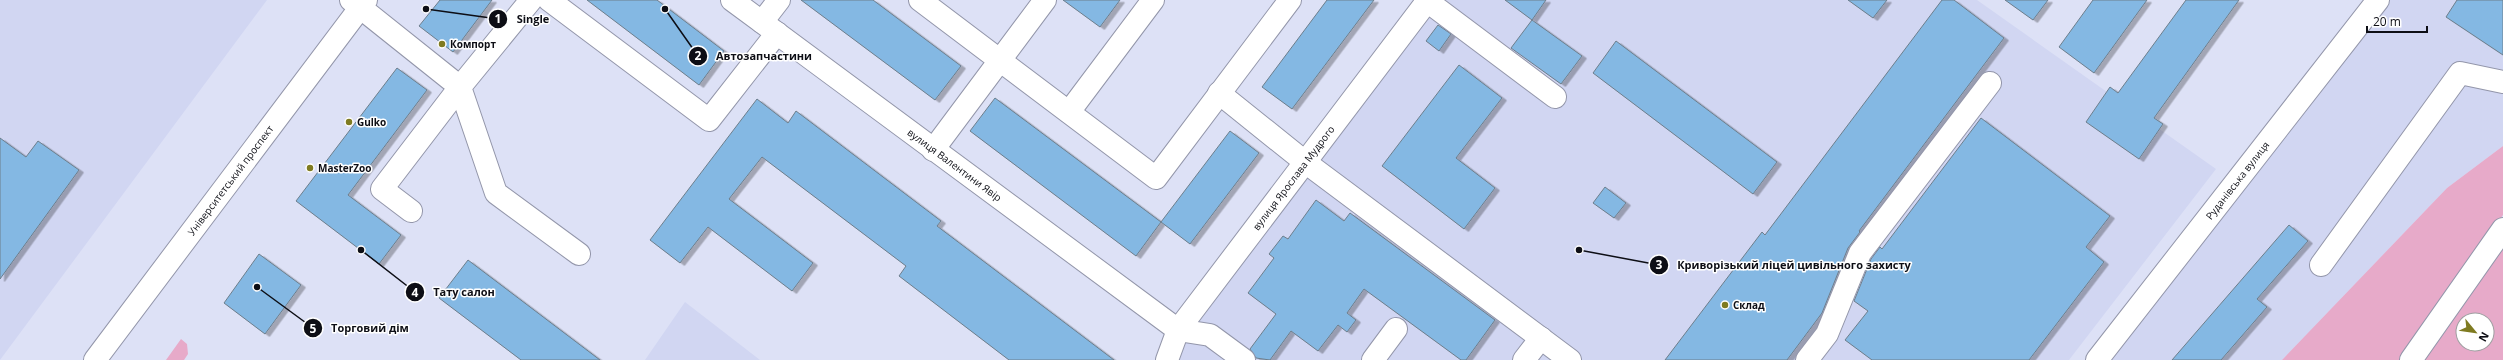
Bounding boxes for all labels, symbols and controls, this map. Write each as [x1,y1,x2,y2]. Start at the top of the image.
callout: Single [488,8,557,31]
scale bar [2367,8,2427,34]
text: 1 [495,10,501,27]
text: Single [517,11,550,26]
text: 20 m [2373,13,2401,30]
place label: Компорт [450,37,496,51]
marker: Компорт [437,39,447,49]
callout: Автозапчастини [688,45,820,68]
text: 2 [695,47,702,64]
text: Автозапчастини [716,48,812,63]
place label: Gulko [357,115,386,129]
marker: Gulko [344,117,354,127]
street label: Університетський проспект [184,122,277,238]
street label: вулиця Ярослава Мудрого [1249,122,1338,233]
street label: вулиця Валентини Явір [905,125,1005,204]
street label: Руданівська вулиця [2202,138,2272,222]
place label: MasterZoo [318,161,371,175]
marker: MasterZoo [305,163,315,173]
callout: Криворізький ліцей цивільного захисту [1649,254,1919,277]
text: 3 [1656,256,1663,273]
text: Криворізький ліцей цивільного захисту [1677,257,1912,272]
callout: Тату салон [405,281,503,304]
text: 4 [412,284,419,301]
text: Тату салон [433,284,495,299]
place label: Склад [1733,298,1765,312]
marker: Склад [1720,300,1730,310]
north arrow [2455,312,2495,352]
callout: Торговий дім [303,317,417,340]
text: 5 [310,320,317,337]
text: Торговий дім [331,320,409,335]
text: N [2475,330,2493,345]

